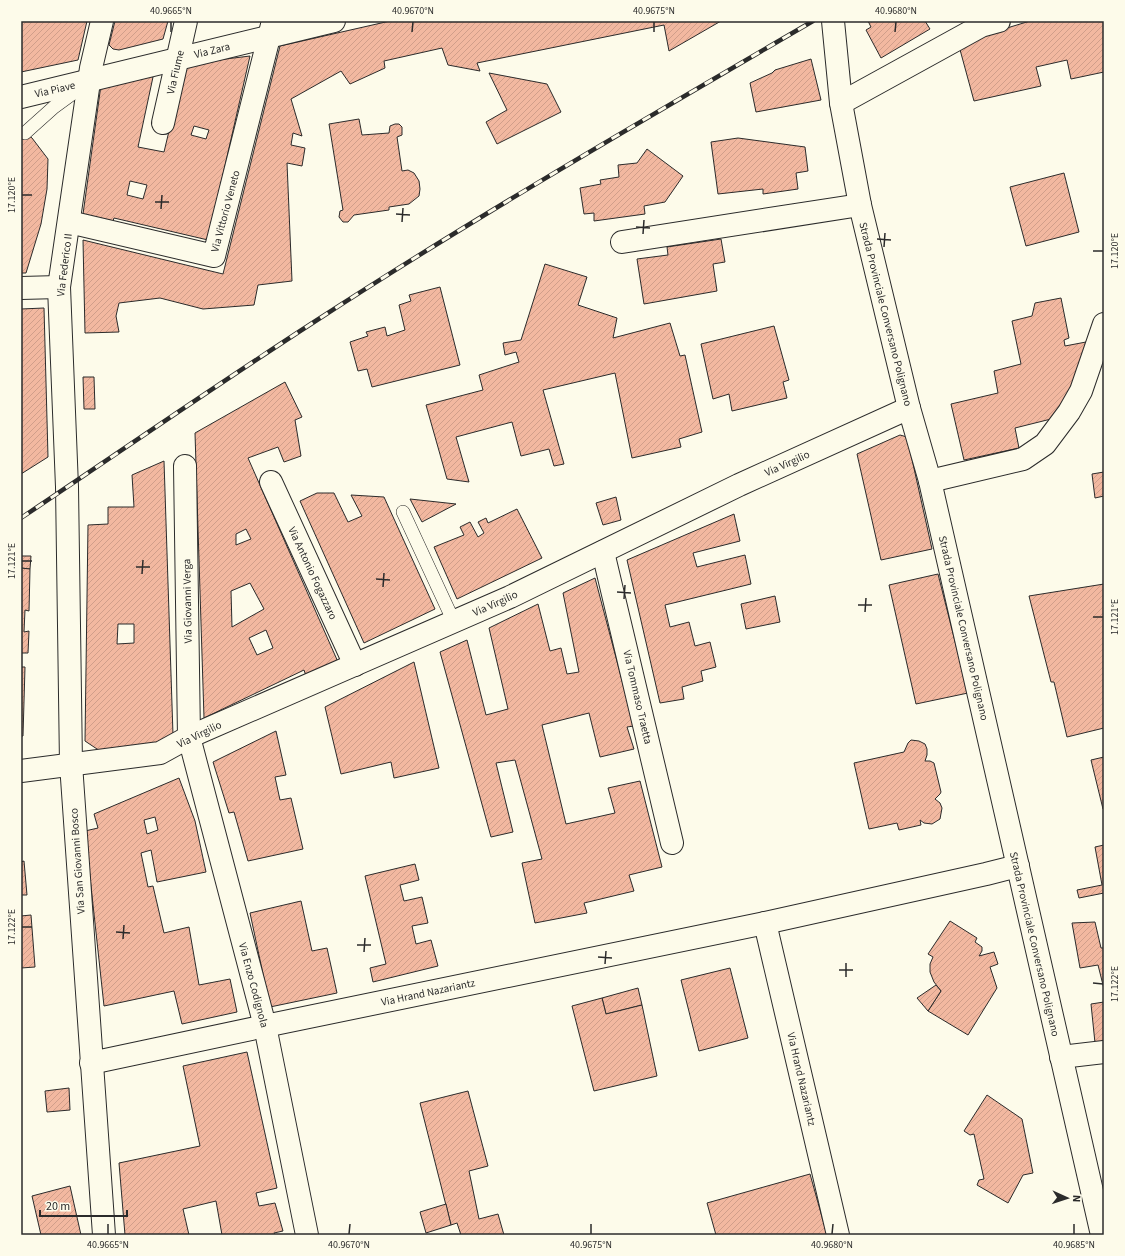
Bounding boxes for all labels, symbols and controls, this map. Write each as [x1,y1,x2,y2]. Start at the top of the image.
text: 40.9665°N [150,4,192,18]
text: 40.9670°N [392,4,434,18]
text: 40.9675°N [633,4,675,18]
text: 40.9680°N [875,4,917,18]
street label: Via Zara [193,39,232,62]
street label: Via Fiume [163,48,188,96]
street label: Via Piave [33,77,77,101]
street label: Via Vittorio Veneto [207,169,244,254]
text: 17.120°E [5,177,19,213]
street label: Strada Provinciale Conversano Polignano [855,221,916,408]
street label: Via Federico II [53,233,76,298]
text: 17.120°E [1108,233,1122,269]
street label: Via Virgilio [762,447,812,480]
street label: Via Antonio Fogazzaro [284,524,341,622]
street label: Strada Provinciale Conversano Polignano [935,534,992,722]
text: 17.121°E [5,543,19,579]
street label: Via Giovanni Verga [179,559,196,643]
street label: Via Virgilio [470,587,520,620]
text: 17.121°E [1108,599,1122,635]
street label: Via Tommaso Traetta [619,649,656,746]
street label: Via Virgilio [174,717,224,752]
street label: Via San Giovanni Bosco [66,807,89,915]
street label: Strada Provinciale Conversano Polignano [1006,850,1063,1038]
text: 17.122°E [5,909,19,945]
street label: Via Enzo Codignola [235,941,272,1029]
text: 17.122°E [1108,966,1122,1002]
street label: Via Hrand Nazariantz [380,975,477,1010]
street label: Via Hrand Nazariantz [783,1031,820,1128]
north arrow [1047,1178,1087,1218]
scale bar [40,1192,127,1218]
text: N [1069,1194,1084,1203]
text: 20 m [46,1198,70,1215]
text: 40.9665°N [87,1238,129,1252]
text: 40.9670°N [328,1238,370,1252]
text: 40.9675°N [570,1238,612,1252]
text: 40.9680°N [811,1238,853,1252]
text: 40.9685°N [1053,1238,1095,1252]

